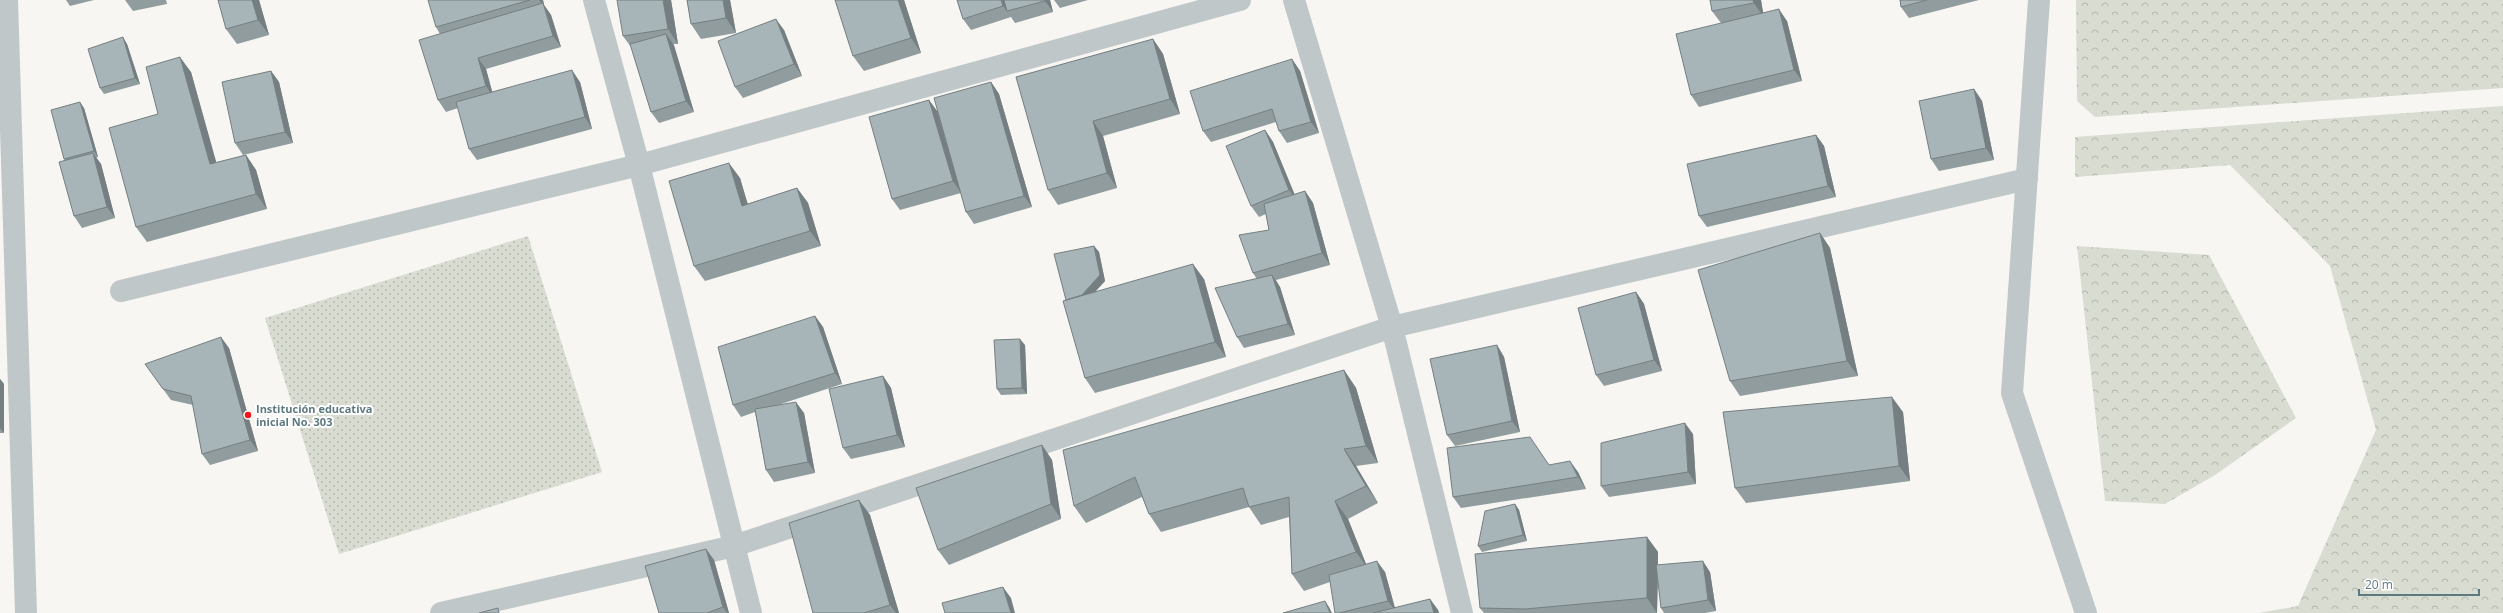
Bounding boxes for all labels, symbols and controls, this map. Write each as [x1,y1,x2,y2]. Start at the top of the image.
place label: Institución educativa inicial No. 303 [256,401,372,429]
marker: Institución educativa inicial No. 303 [243,410,253,420]
scale bar [2359,571,2479,597]
text: 20 m [2365,576,2393,593]

